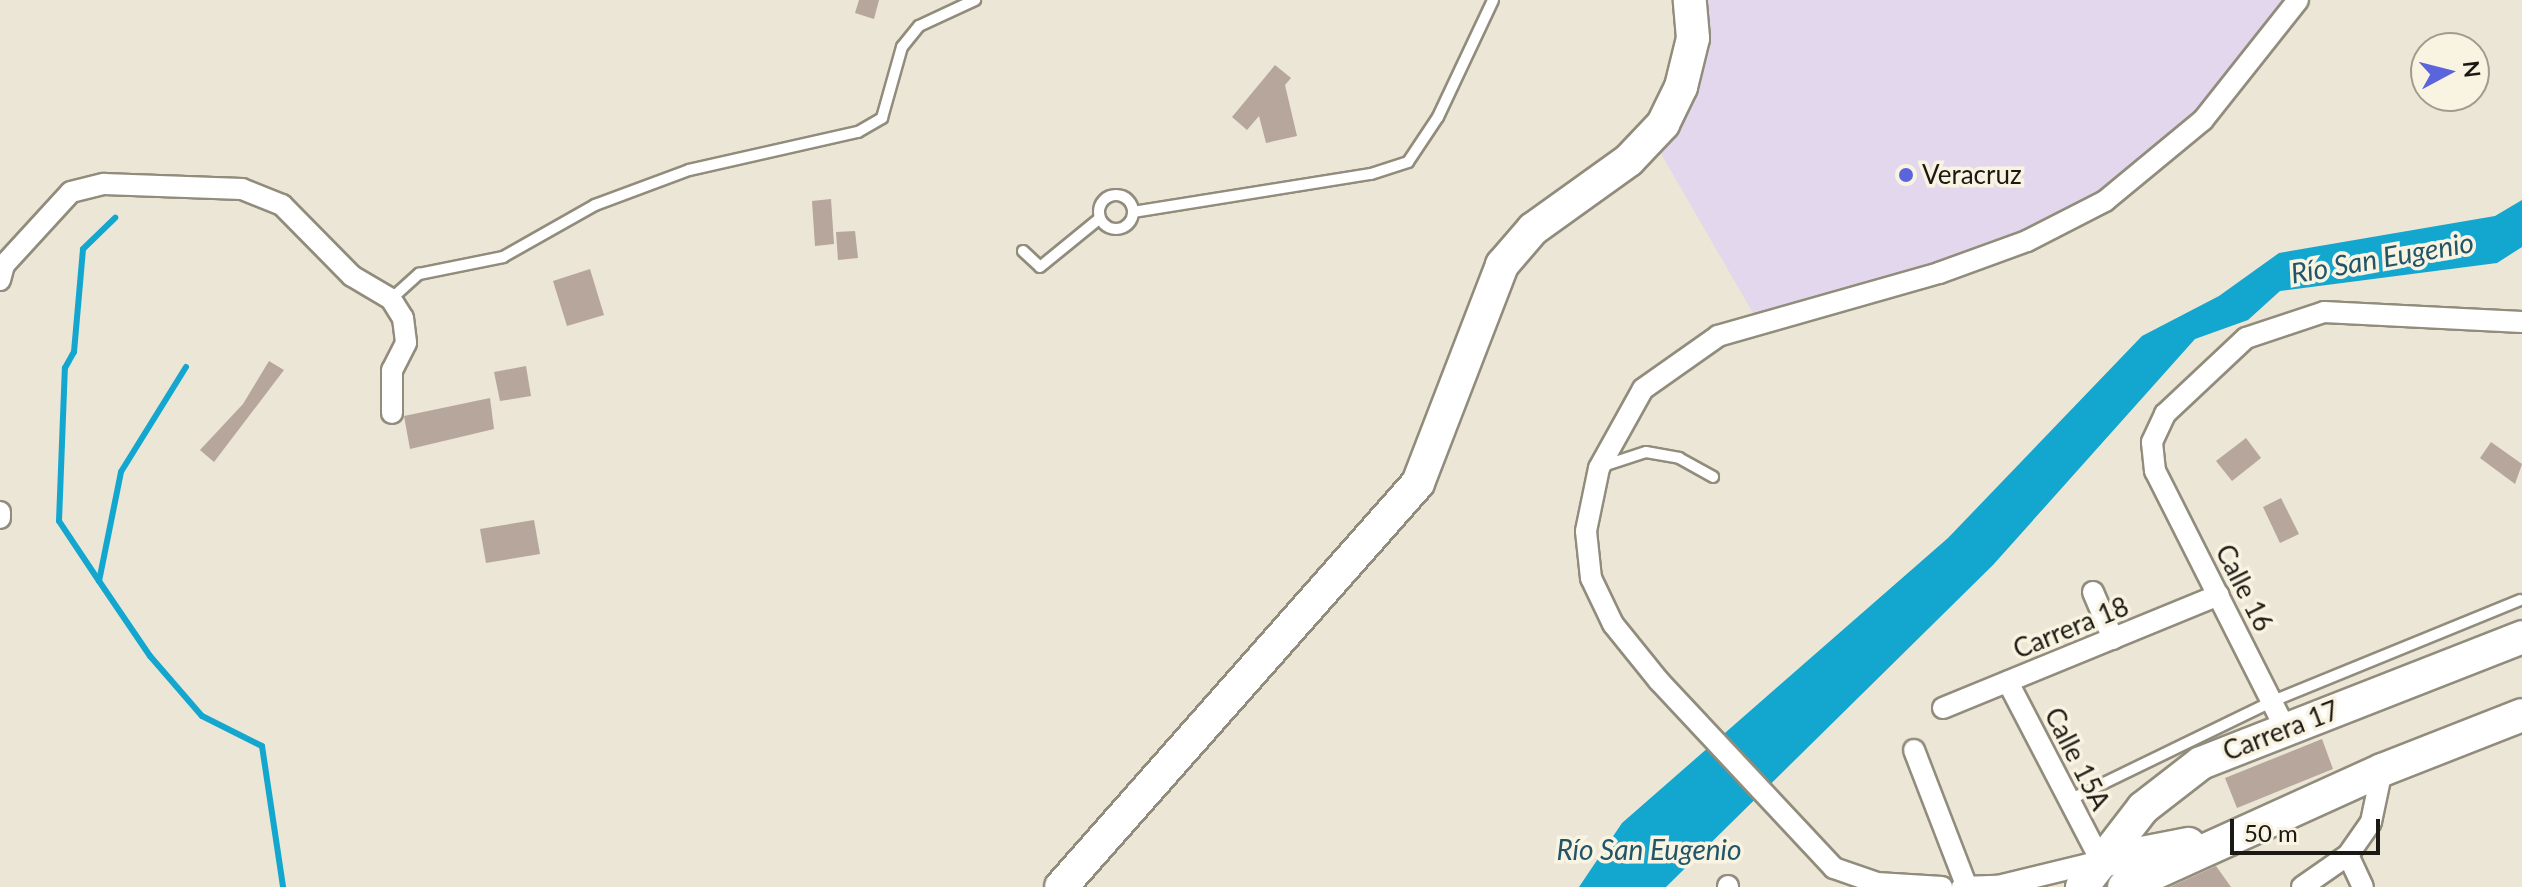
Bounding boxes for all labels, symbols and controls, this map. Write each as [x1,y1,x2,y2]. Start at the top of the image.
north arrow [2410,32,2490,112]
text: N [2458,59,2487,79]
place label: Veracruz [1922,159,2022,191]
marker: Veracruz [1897,166,1915,184]
water label: Río San Eugenio [2288,224,2476,290]
street label: Calle 16 [2209,539,2279,637]
street label: Carrera 18 [2009,591,2133,665]
street label: Carrera 17 [2219,695,2343,767]
street label: Calle 15A [2038,703,2116,815]
scale bar [2234,803,2384,853]
text: 50 m [2244,818,2298,847]
water label: Río San Eugenio [1556,832,1742,866]

